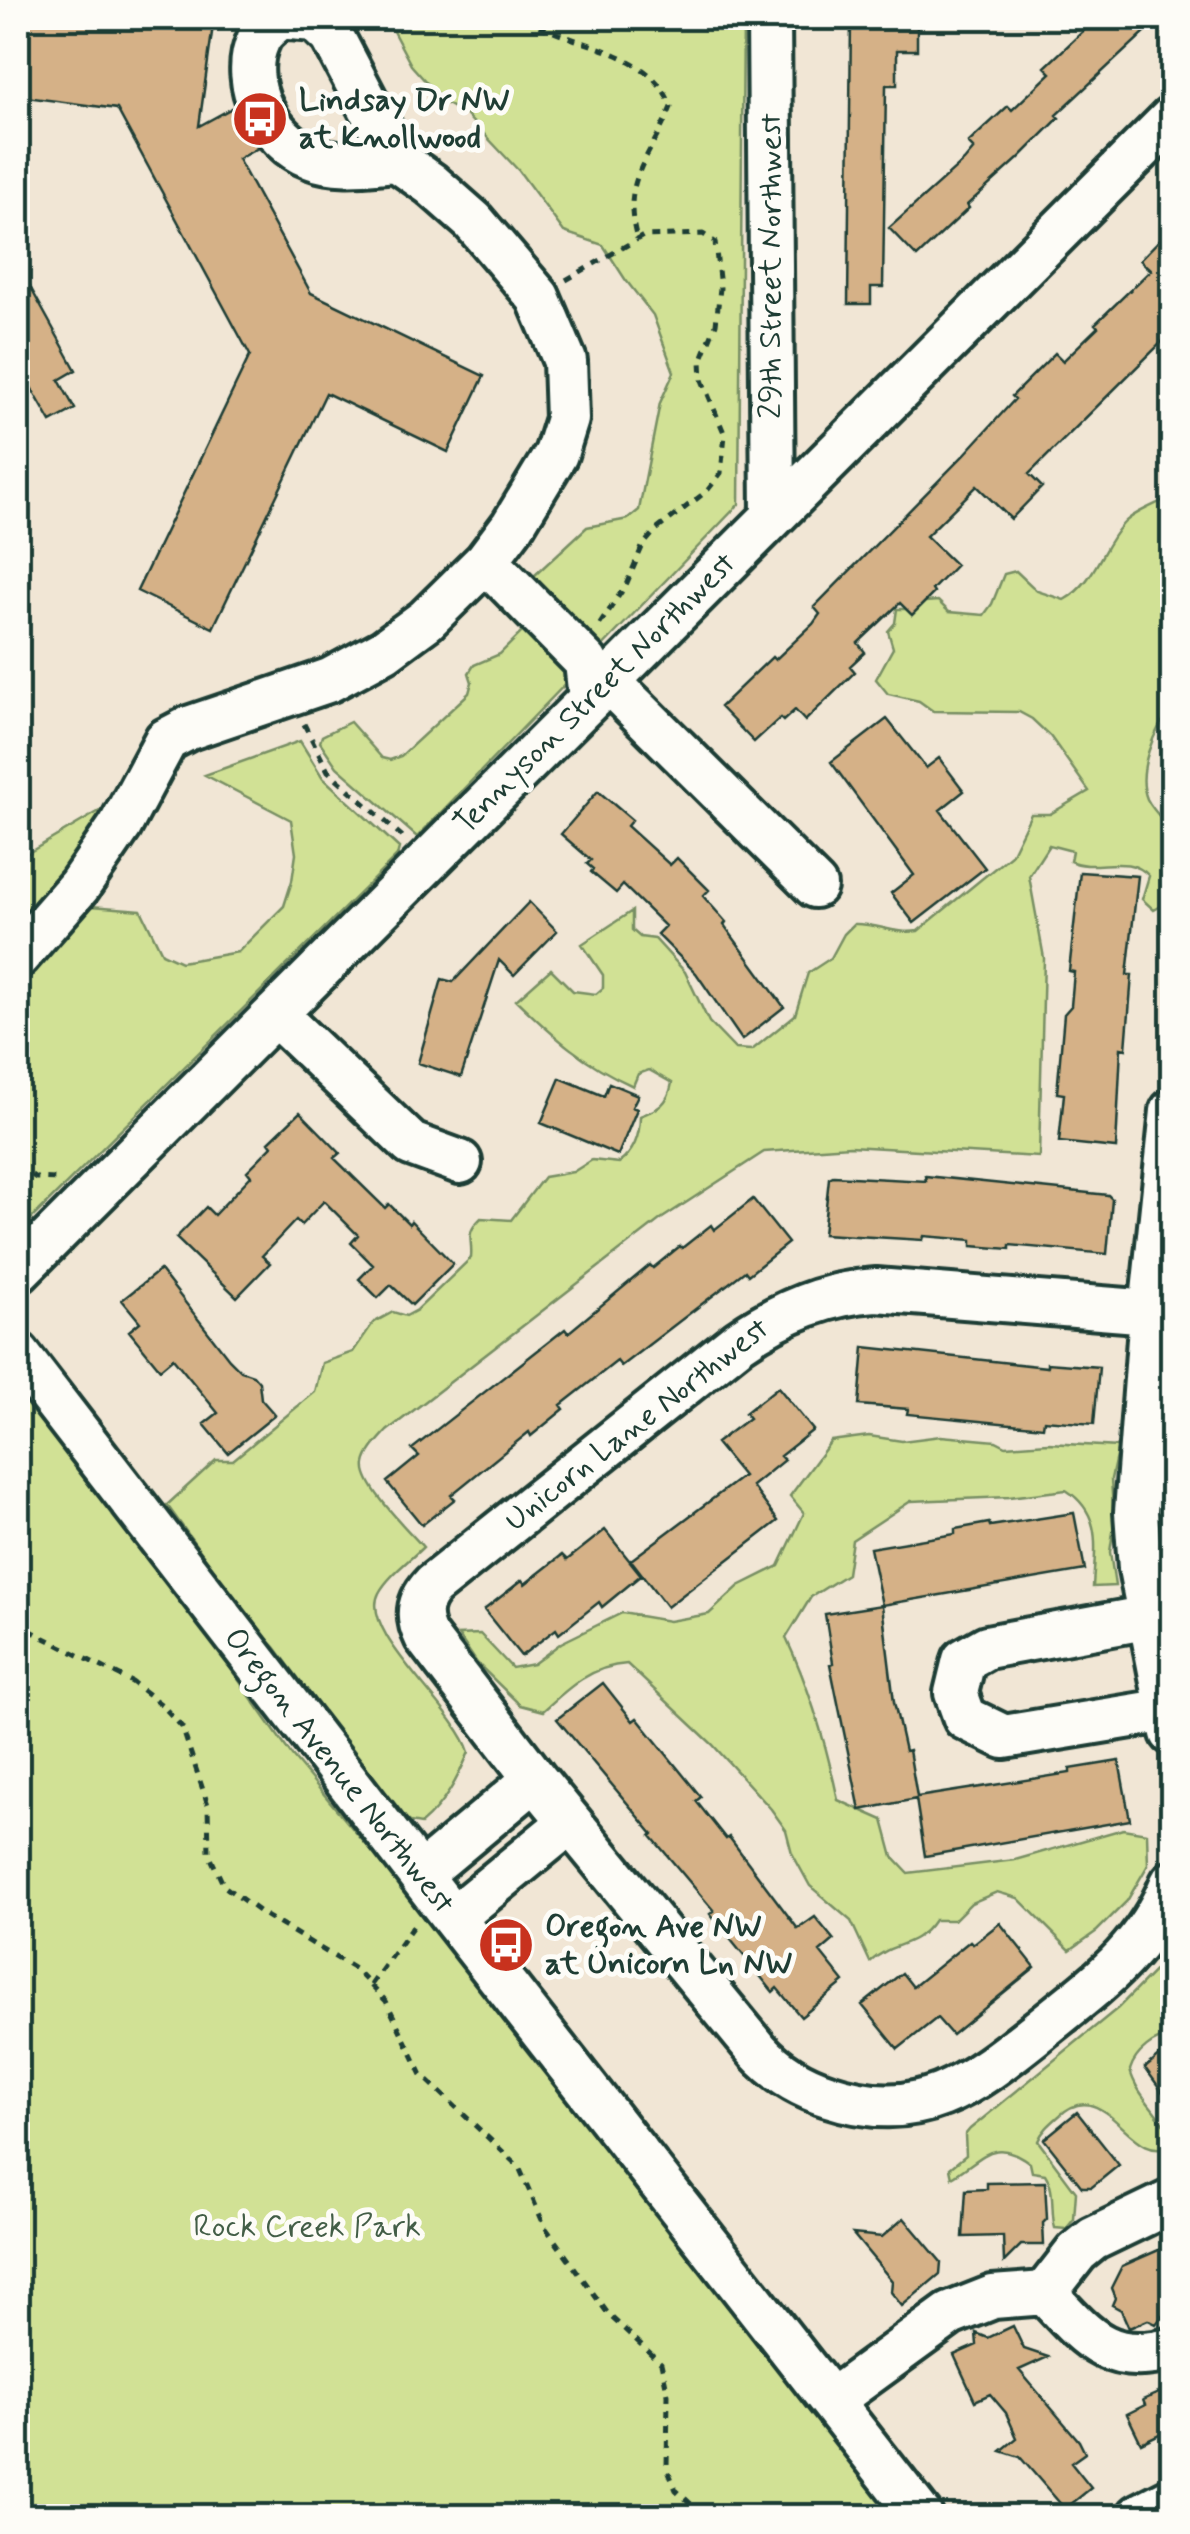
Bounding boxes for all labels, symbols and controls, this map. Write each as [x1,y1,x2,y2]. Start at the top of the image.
place label: Lindsay Dr NW at Knollwood [299,80,510,159]
bus stop icon: Lindsay Dr NW at Knollwood [230,89,290,149]
street label: 29th Street Northwest [750,113,792,419]
street label: Tennyson Street Northwest [445,544,745,844]
street label: Unicorn Lane Northwest [496,1308,778,1542]
street label: Oregon Avenue Northwest [212,1619,464,1925]
place label: Oregon Ave NW at Unicorn Ln NW [545,1906,792,1985]
bus stop icon: Oregon Ave NW at Unicorn Ln NW [476,1915,536,1975]
park label: Rock Creek Park [193,2206,421,2248]

